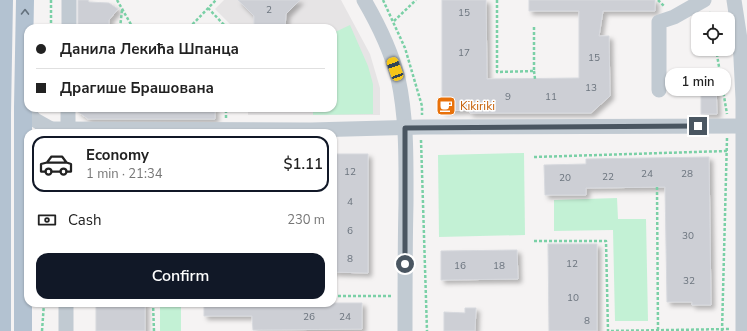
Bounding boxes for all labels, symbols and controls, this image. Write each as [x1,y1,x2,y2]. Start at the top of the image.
house number: 2 [266,3,272,17]
house number: 15 [458,6,470,20]
one-way arrow [21,9,29,15]
map controls [691,12,735,56]
button: locate [691,12,735,56]
text: Данила Лекића Шпанца [60,39,239,59]
house number: 17 [458,46,470,60]
house number: 15 [588,51,600,65]
car [385,56,405,82]
callout: 1 min [665,68,731,96]
text: 1 min [681,73,715,91]
text: Драгише Брашована [60,78,214,98]
house number: 13 [585,81,597,95]
house number: 9 [505,90,511,104]
house number: 11 [545,90,557,104]
cafe icon: Kikiriki [435,95,457,117]
place label: Kikiriki [460,98,495,114]
route end [689,117,707,135]
text: Economy [86,145,149,165]
icon: car [38,146,74,182]
text: $1.11 [283,154,323,174]
text: 1 min · 21:34 [86,165,162,183]
house number: 12 [344,165,356,179]
house number: 24 [641,167,653,181]
house number: 28 [681,167,693,181]
house number: 22 [602,170,614,184]
house number: 20 [559,171,571,185]
house number: 4 [347,195,353,209]
icon: cash [36,209,58,231]
text: Cash [68,210,102,230]
text: 230 m [287,211,325,229]
house number: 6 [347,224,353,238]
house number: 30 [682,229,694,243]
house number: 8 [347,252,353,266]
button: Confirm [36,253,325,299]
route start [396,255,414,273]
house number: 12 [566,257,578,271]
house number: 16 [454,259,466,273]
house number: 18 [493,259,505,273]
house number: 32 [683,274,695,288]
house number: 10 [567,291,579,305]
house number: 26 [303,310,315,324]
house number: 24 [339,310,351,324]
house number: 8 [584,314,590,328]

